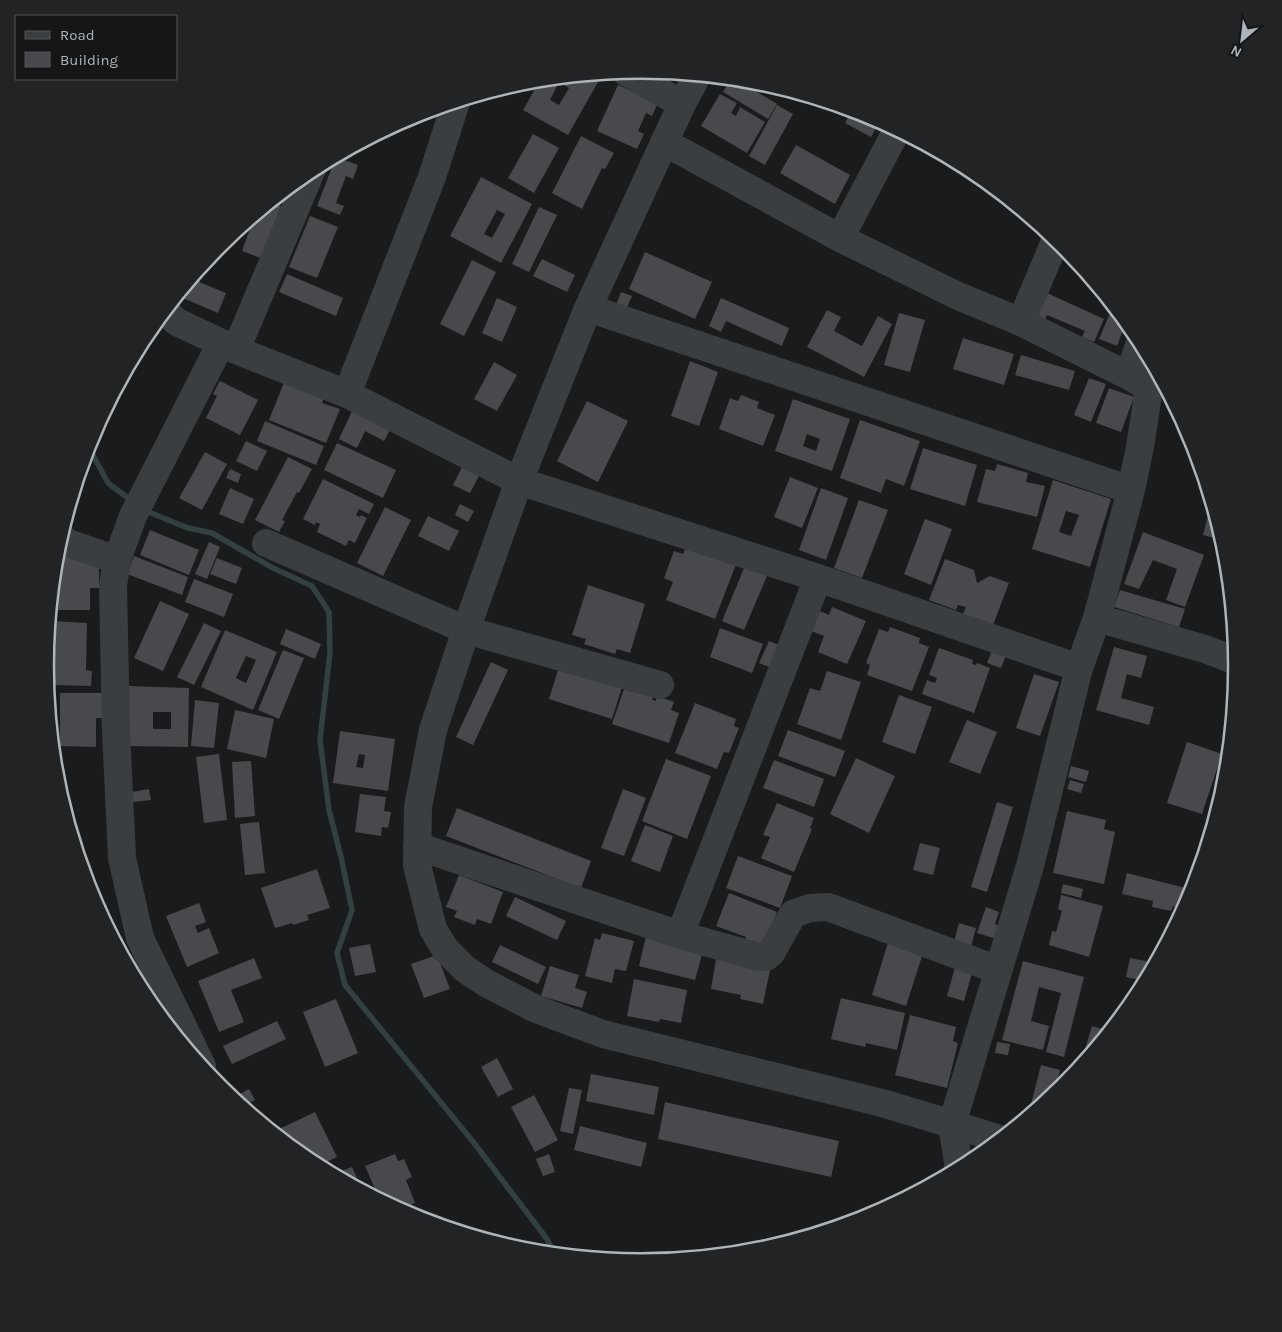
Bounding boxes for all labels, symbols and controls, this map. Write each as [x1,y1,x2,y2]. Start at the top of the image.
legend [15,15,178,80]
north arrow [1217,15,1267,65]
text: Road [60,26,95,44]
text: N [1228,41,1245,61]
text: Building [60,51,118,69]

